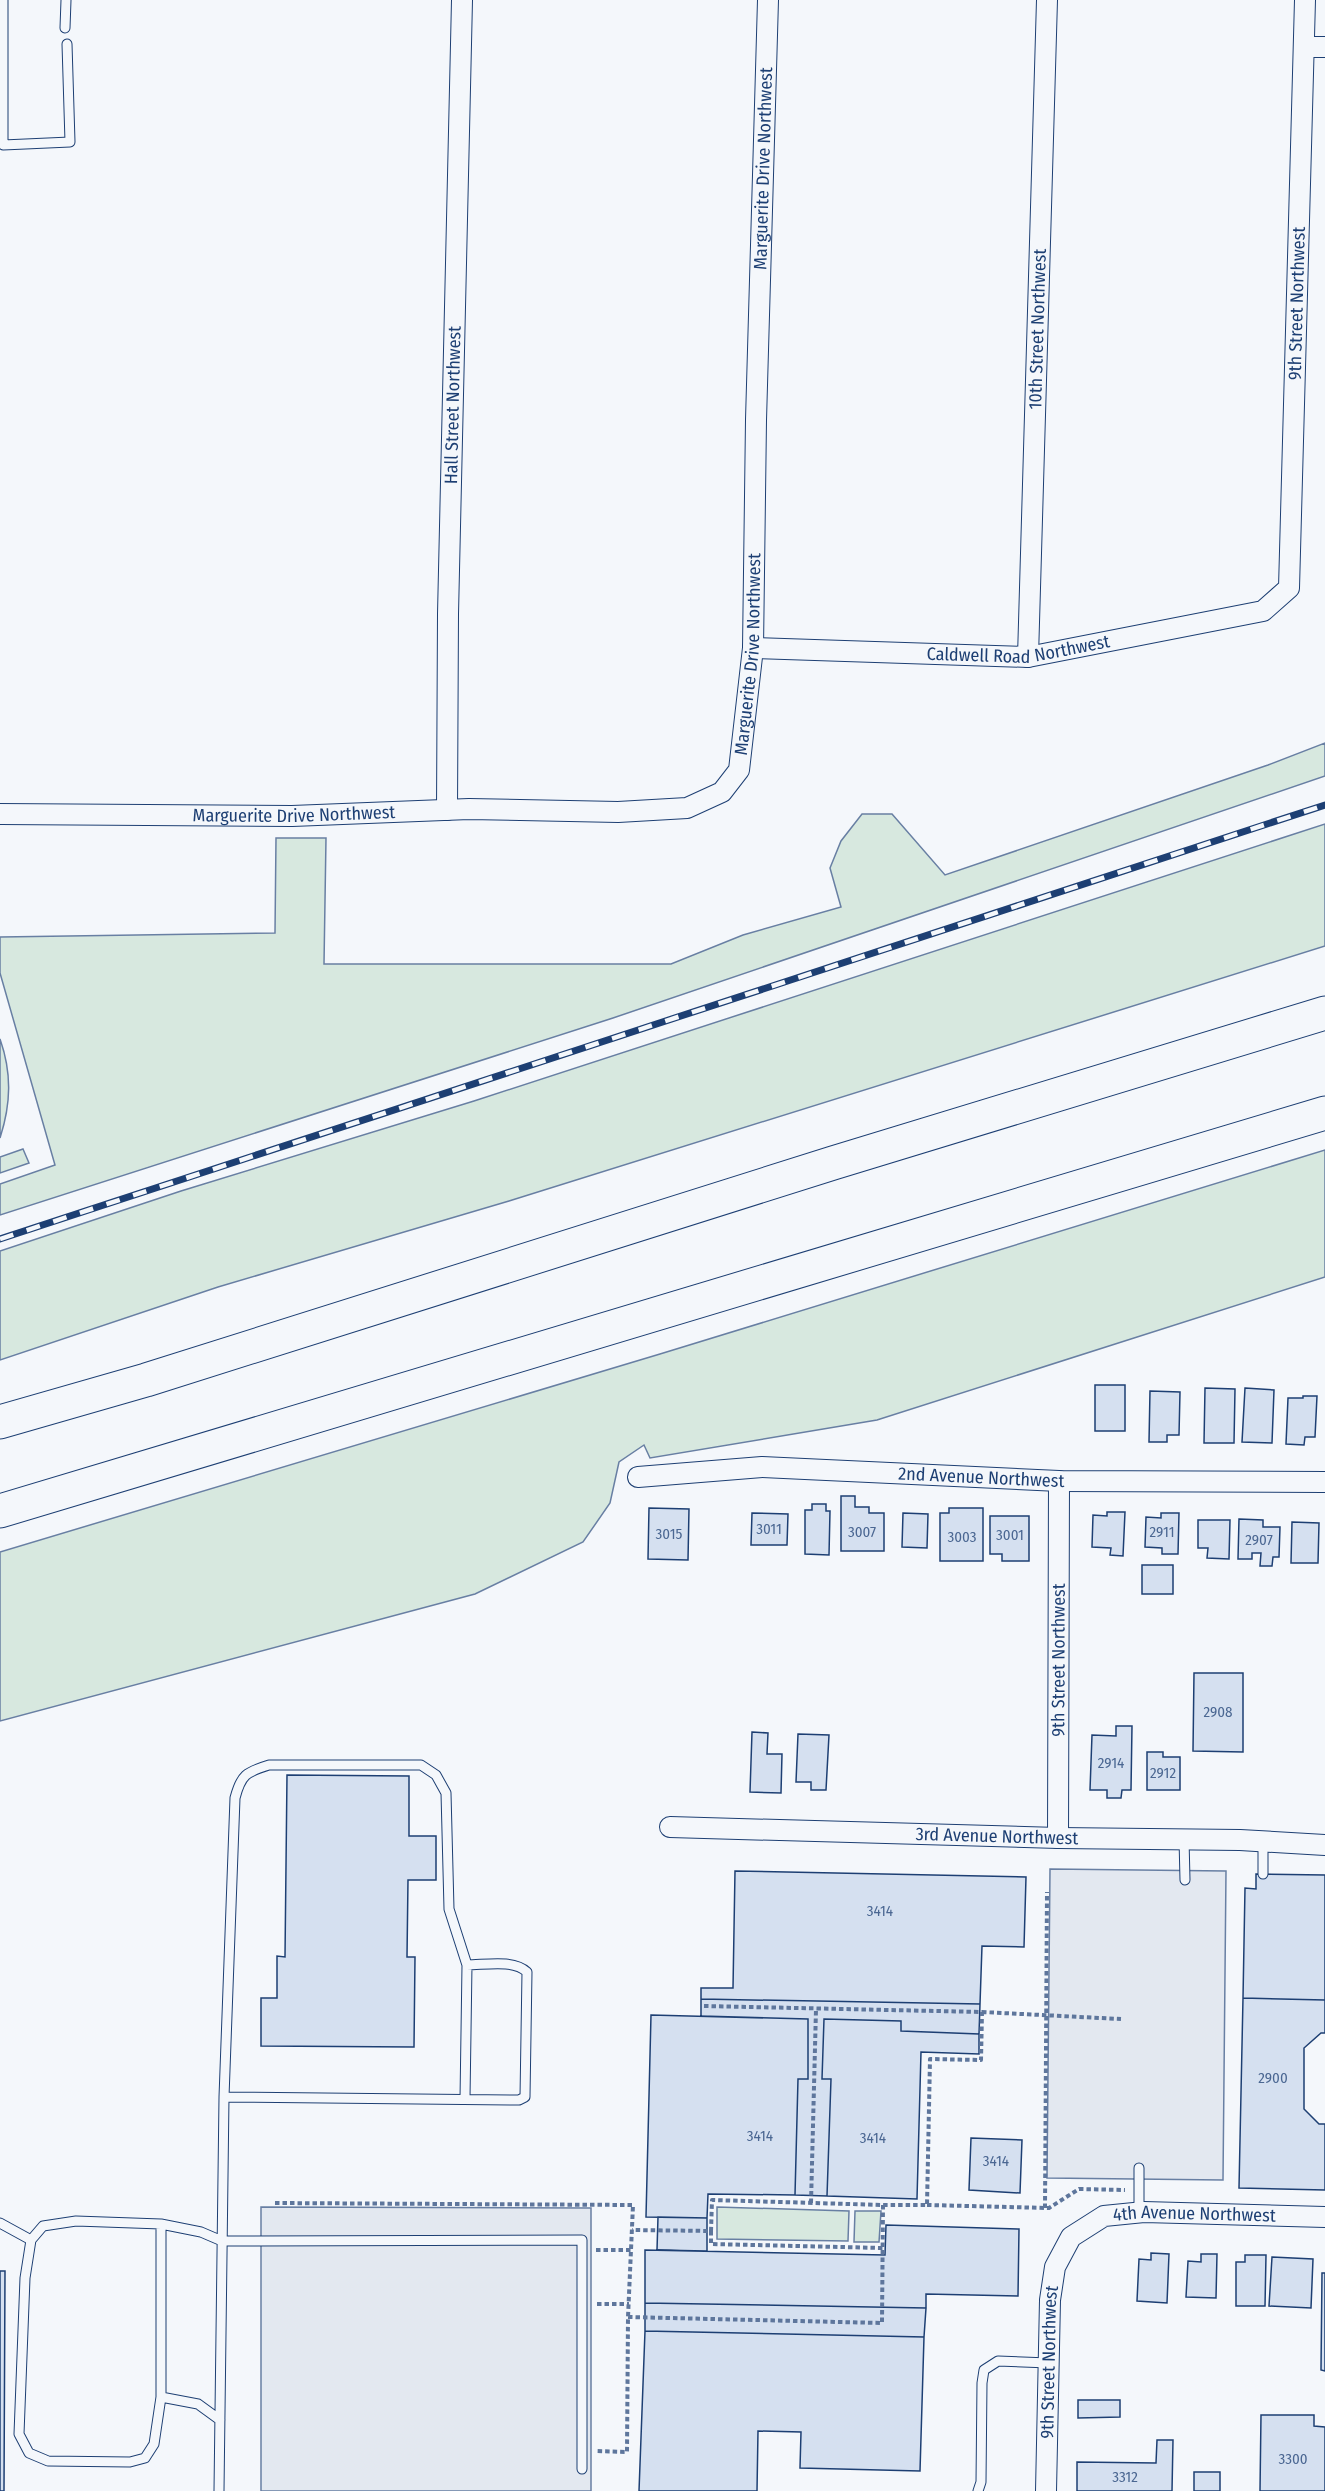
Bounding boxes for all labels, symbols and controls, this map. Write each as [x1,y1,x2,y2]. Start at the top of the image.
street label: Marguerite Drive Northwest [749,67,777,270]
street label: 9th Street Northwest [1284,226,1310,380]
street label: 10th Street Northwest [1024,248,1051,410]
street label: Hall Street Northwest [440,326,466,484]
street label: Marguerite Drive Northwest [730,553,765,756]
street label: Caldwell Road Northwest [926,630,1112,668]
street label: Marguerite Drive Northwest [193,801,396,827]
street label: 2nd Avenue Northwest [898,1462,1064,1492]
house number: 3011 [756,1520,782,1538]
house number: 3007 [848,1523,876,1541]
house number: 2911 [1149,1523,1175,1541]
house number: 3015 [656,1525,683,1543]
house number: 3001 [996,1526,1024,1544]
house number: 3003 [947,1528,977,1546]
house number: 2907 [1245,1531,1273,1549]
street label: 9th Street Northwest [1047,1583,1070,1737]
house number: 2908 [1203,1703,1233,1721]
house number: 2914 [1098,1754,1124,1772]
house number: 2912 [1150,1764,1176,1782]
street label: 3rd Avenue Northwest [915,1823,1078,1849]
house number: 3414 [867,1902,893,1920]
house number: 2900 [1258,2069,1288,2087]
house number: 3414 [747,2127,773,2145]
house number: 3414 [860,2129,886,2147]
house number: 3414 [983,2152,1009,2170]
street label: 4th Avenue Northwest [1112,2201,1276,2227]
street label: 9th Street Northwest [1036,2284,1063,2439]
house number: 3300 [1278,2450,1308,2468]
house number: 3312 [1112,2468,1138,2486]

